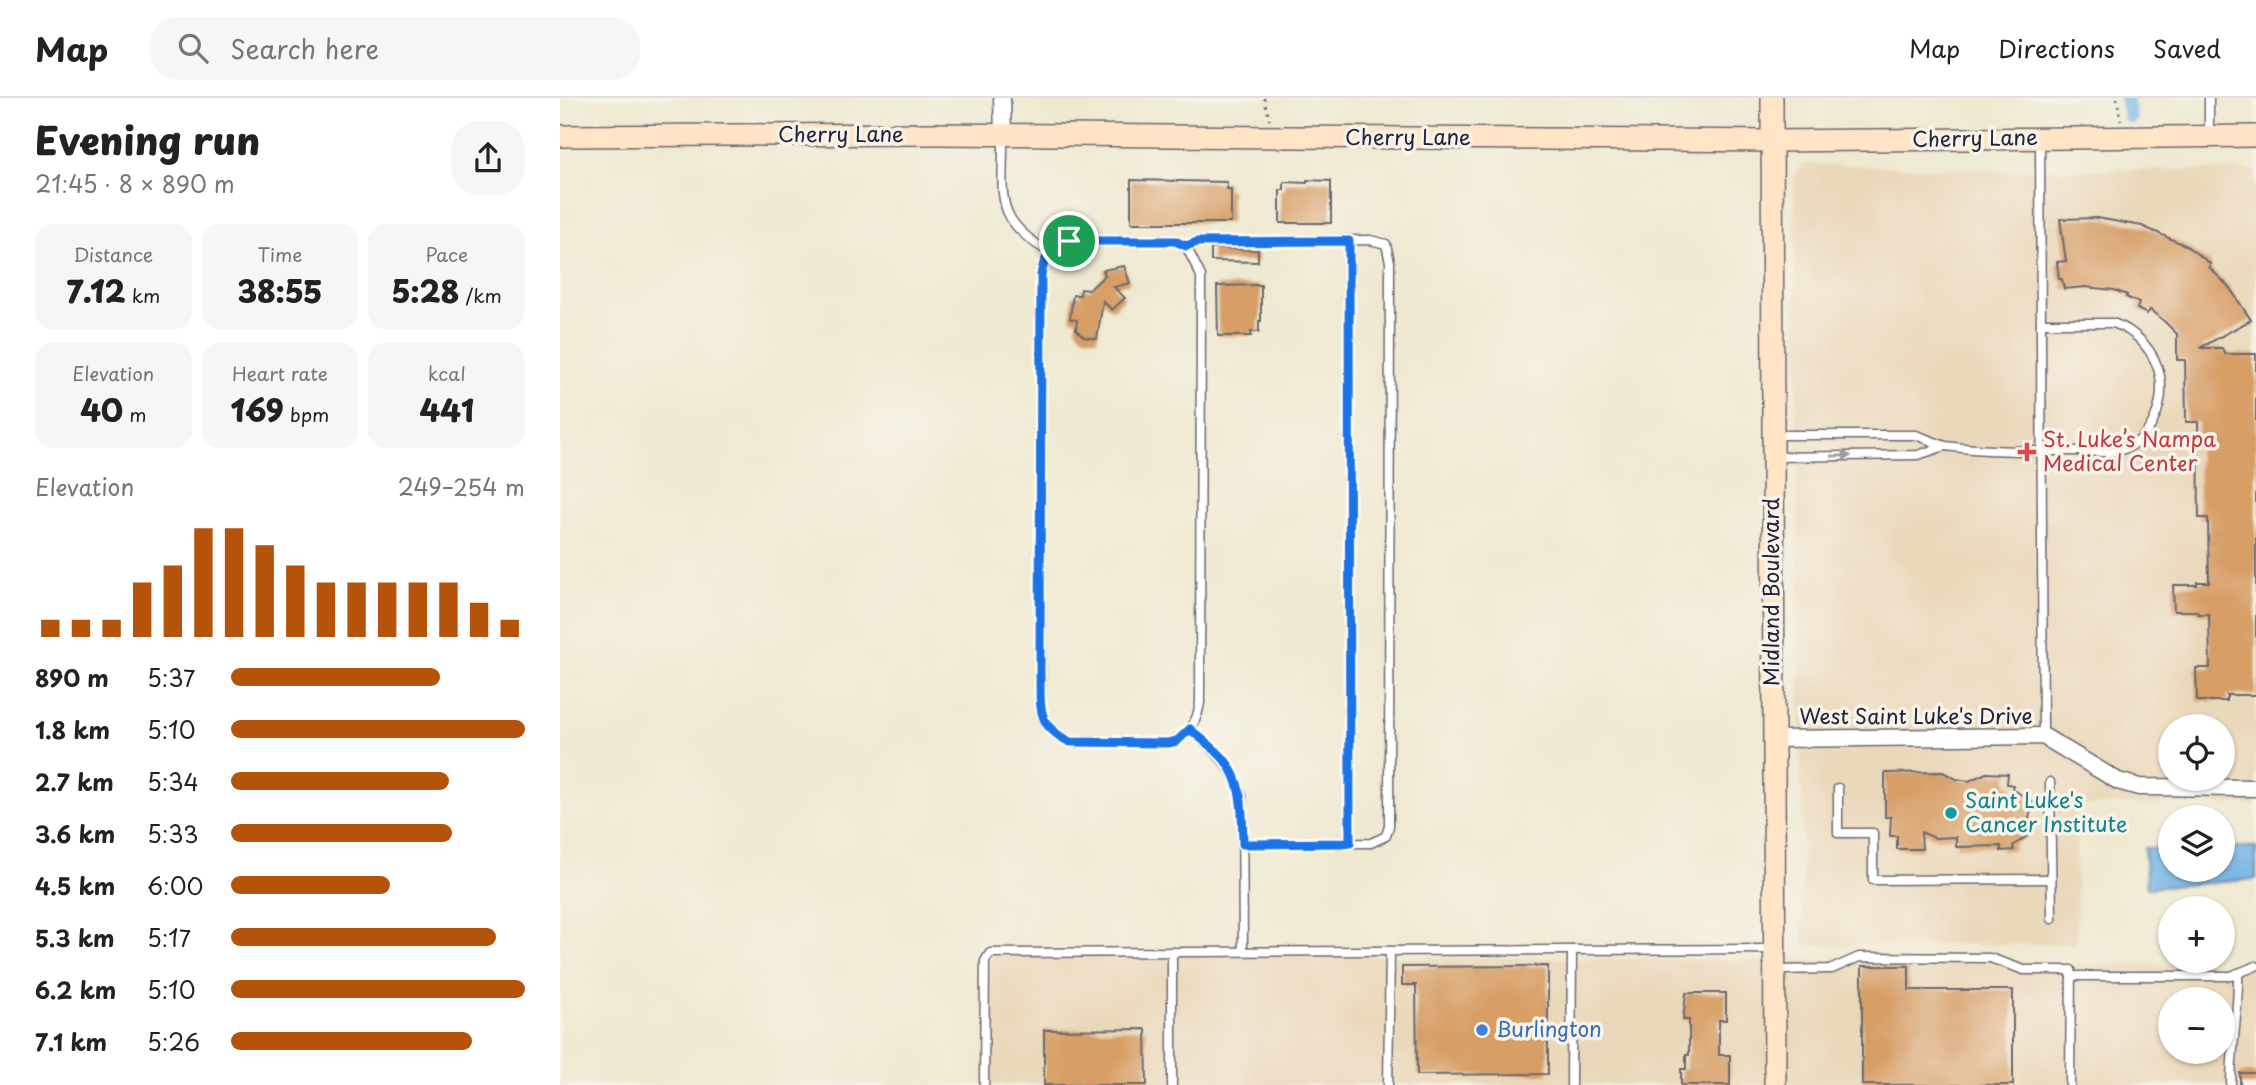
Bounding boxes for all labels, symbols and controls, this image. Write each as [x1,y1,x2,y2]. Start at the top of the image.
search box [150,17,640,80]
text: Map [35,23,108,73]
icon: search [174,29,212,67]
text: Search here [230,29,379,68]
text: Map [1909,30,1960,66]
text: Directions [1998,30,2115,66]
text: Saved [2153,30,2221,66]
text: Evening run [35,111,260,168]
street label: Cherry Lane [778,117,904,149]
street label: Cherry Lane [1345,120,1471,152]
street label: Cherry Lane [1912,120,2038,154]
button: share [451,121,525,195]
text: 21:45 · 8 × 890 m [35,166,235,201]
pin [1039,211,1099,271]
icon: arrive [1050,222,1088,260]
text: Distance [73,240,153,268]
text: Time [258,240,302,268]
text: Pace [425,240,468,268]
text: 7.12 [66,268,125,313]
text: 38:55 [237,268,323,313]
text: 5:28 [391,268,459,313]
text: km [125,281,160,309]
text: /km [459,281,502,309]
text: Elevation [72,359,154,387]
text: Heart rate [232,359,328,387]
text: kcal [428,359,466,387]
text: 40 [80,387,123,432]
text: 169 [231,387,284,432]
text: 441 [419,387,474,432]
text: m [123,400,147,428]
text: bpm [284,400,329,428]
place label: St. Luke’s Nampa Medical Center [2043,422,2216,478]
marker: St. Luke’s Nampa Medical Center [2017,442,2037,462]
one-way arrow [1830,450,1852,462]
text: Elevation [35,469,134,504]
text: 249–254 m [398,469,525,504]
street label: Midland Boulevard [1754,498,1786,686]
text: 890 m [35,660,109,695]
text: 5:37 [147,660,195,695]
street label: West Saint Luke's Drive [1799,699,2033,731]
text: 1.8 km [35,712,110,747]
text: 5:10 [147,712,195,747]
map controls [2158,714,2235,1064]
button: locate [2158,714,2235,791]
text: 2.7 km [35,764,114,799]
text: 5:34 [147,764,199,799]
place label: Saint Luke's Cancer Institute [1965,783,2127,839]
marker: Saint Luke's Cancer Institute [1943,805,1959,821]
button: layers [2158,805,2235,882]
text: 3.6 km [35,816,115,851]
text: 5:33 [147,816,199,851]
text: 4.5 km [35,868,115,903]
text: 6:00 [147,868,203,903]
button: + [2158,896,2235,973]
text: 5.3 km [35,920,115,955]
text: 5:17 [147,920,191,955]
text: 6.2 km [35,972,116,1007]
text: 5:10 [147,972,195,1007]
button: − [2158,987,2235,1064]
place label: Burlington [1496,1012,1602,1044]
marker: Burlington [1474,1022,1490,1038]
text: 7.1 km [35,1024,107,1059]
text: 5:26 [147,1024,200,1059]

